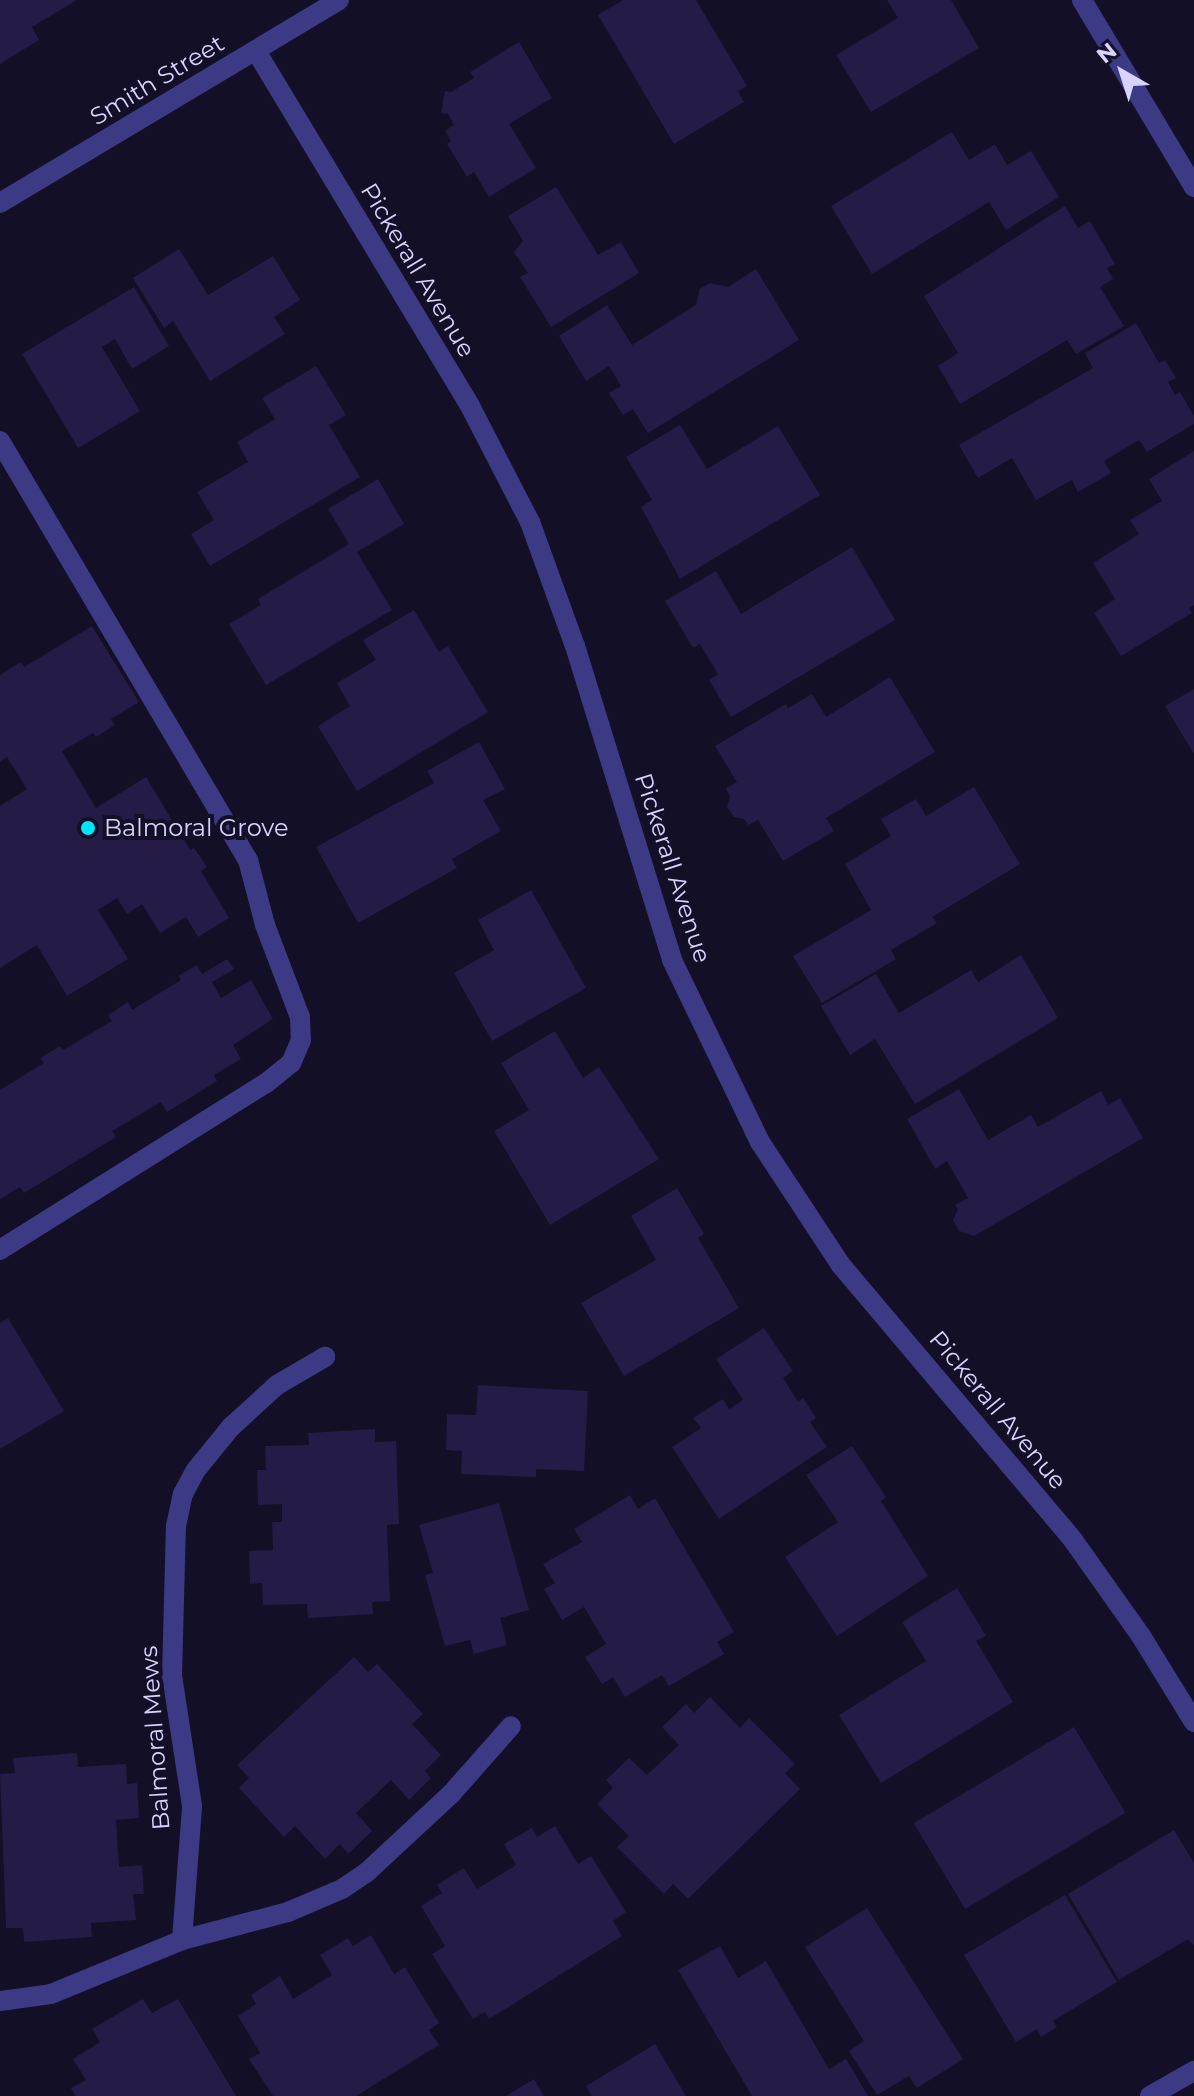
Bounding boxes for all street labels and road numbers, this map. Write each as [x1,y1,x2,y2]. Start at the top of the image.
street label: Smith Street [85,29,229,131]
street label: Pickerall Avenue [355,178,481,362]
street label: Pickerall Avenue [629,769,717,967]
street label: Pickerall Avenue [923,1325,1073,1495]
street label: Balmoral Mews [134,1645,176,1831]

